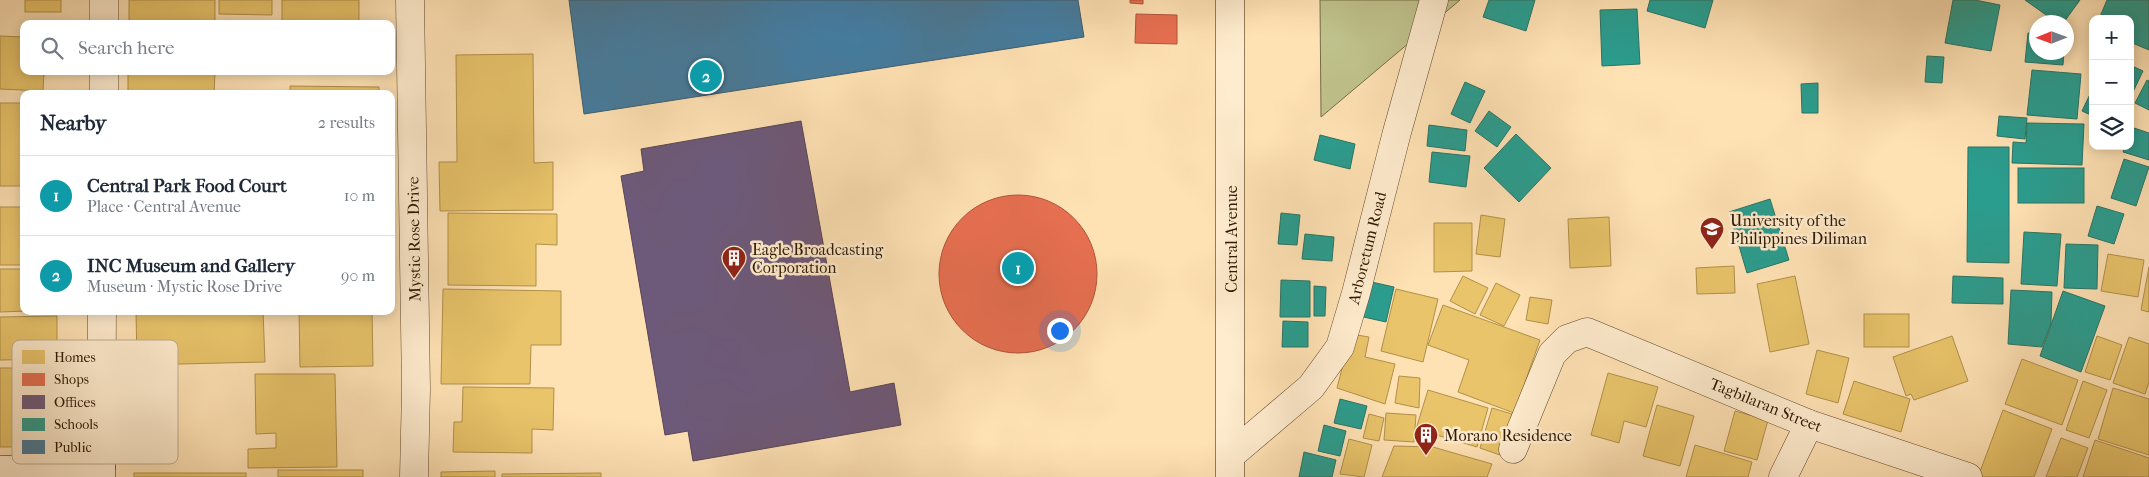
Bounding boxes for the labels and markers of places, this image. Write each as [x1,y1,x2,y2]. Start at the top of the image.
pin: 2 [690,57,722,95]
place label: University of the Philippines Diliman [1730,211,1868,248]
school or university icon: University of the Philippines Diliman [1699,216,1725,250]
place label: Eagle Broadcasting Corporation [752,240,884,277]
building icon: Eagle Broadcasting Corporation [721,245,747,279]
pin: 1 [1002,249,1034,287]
building icon: Morano Residence [1413,422,1439,456]
place label: Morano Residence [1444,426,1572,445]

